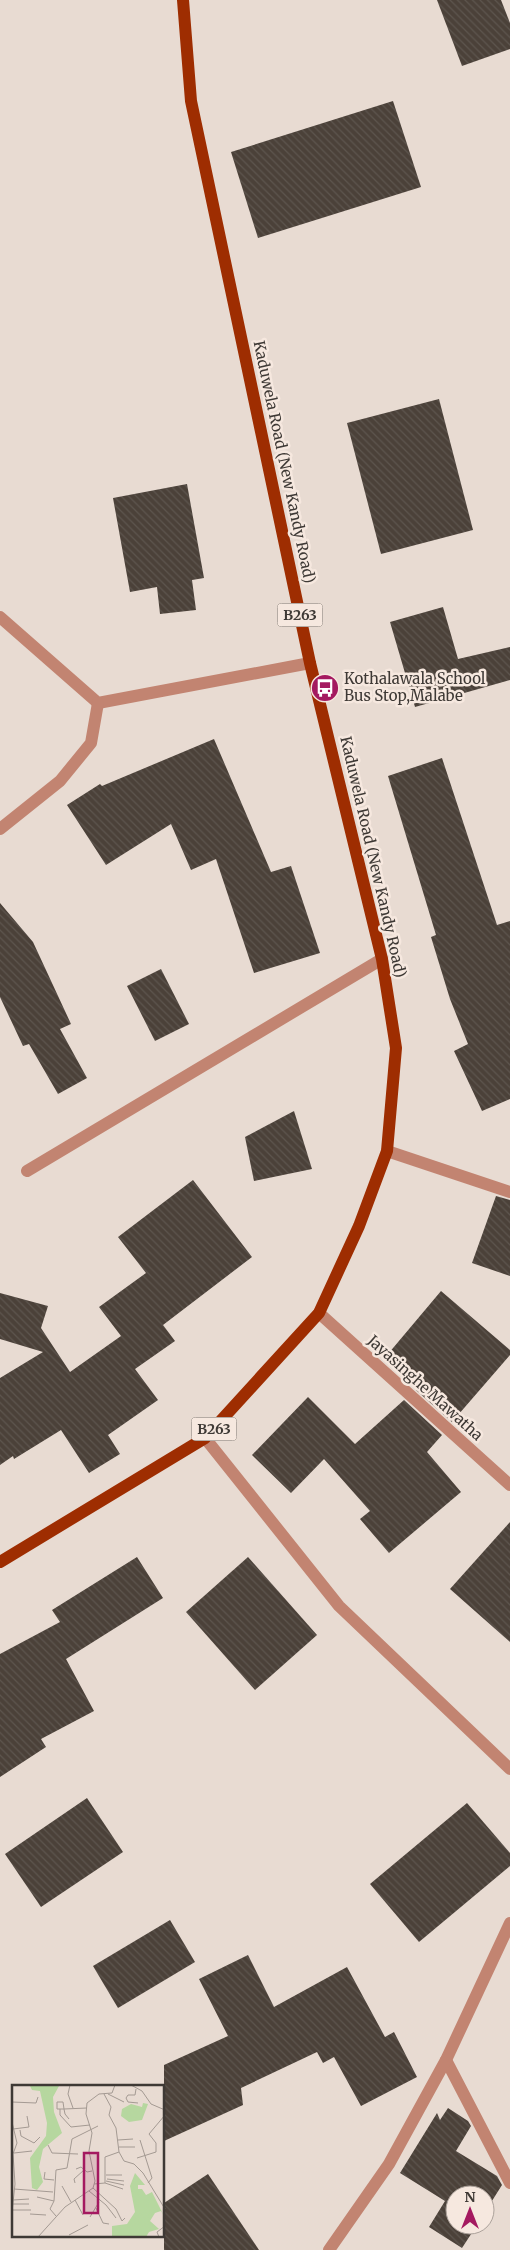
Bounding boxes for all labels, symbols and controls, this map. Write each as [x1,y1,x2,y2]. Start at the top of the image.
street label: Kaduwela Road (New Kandy Road) [249,339,319,585]
road number: B263 [278,604,322,626]
place label: Kothalawala School Bus Stop,Malabe [344,669,486,705]
bus stop icon: Kothalawala School Bus Stop,Malabe [310,673,340,703]
street label: Kaduwela Road (New Kandy Road) [336,734,411,979]
street label: Jayasinghe Mawatha [363,1330,487,1444]
road number: B263 [192,1418,236,1440]
inset map [12,2085,165,2238]
north arrow [445,2185,495,2235]
text: N [464,2188,476,2206]

